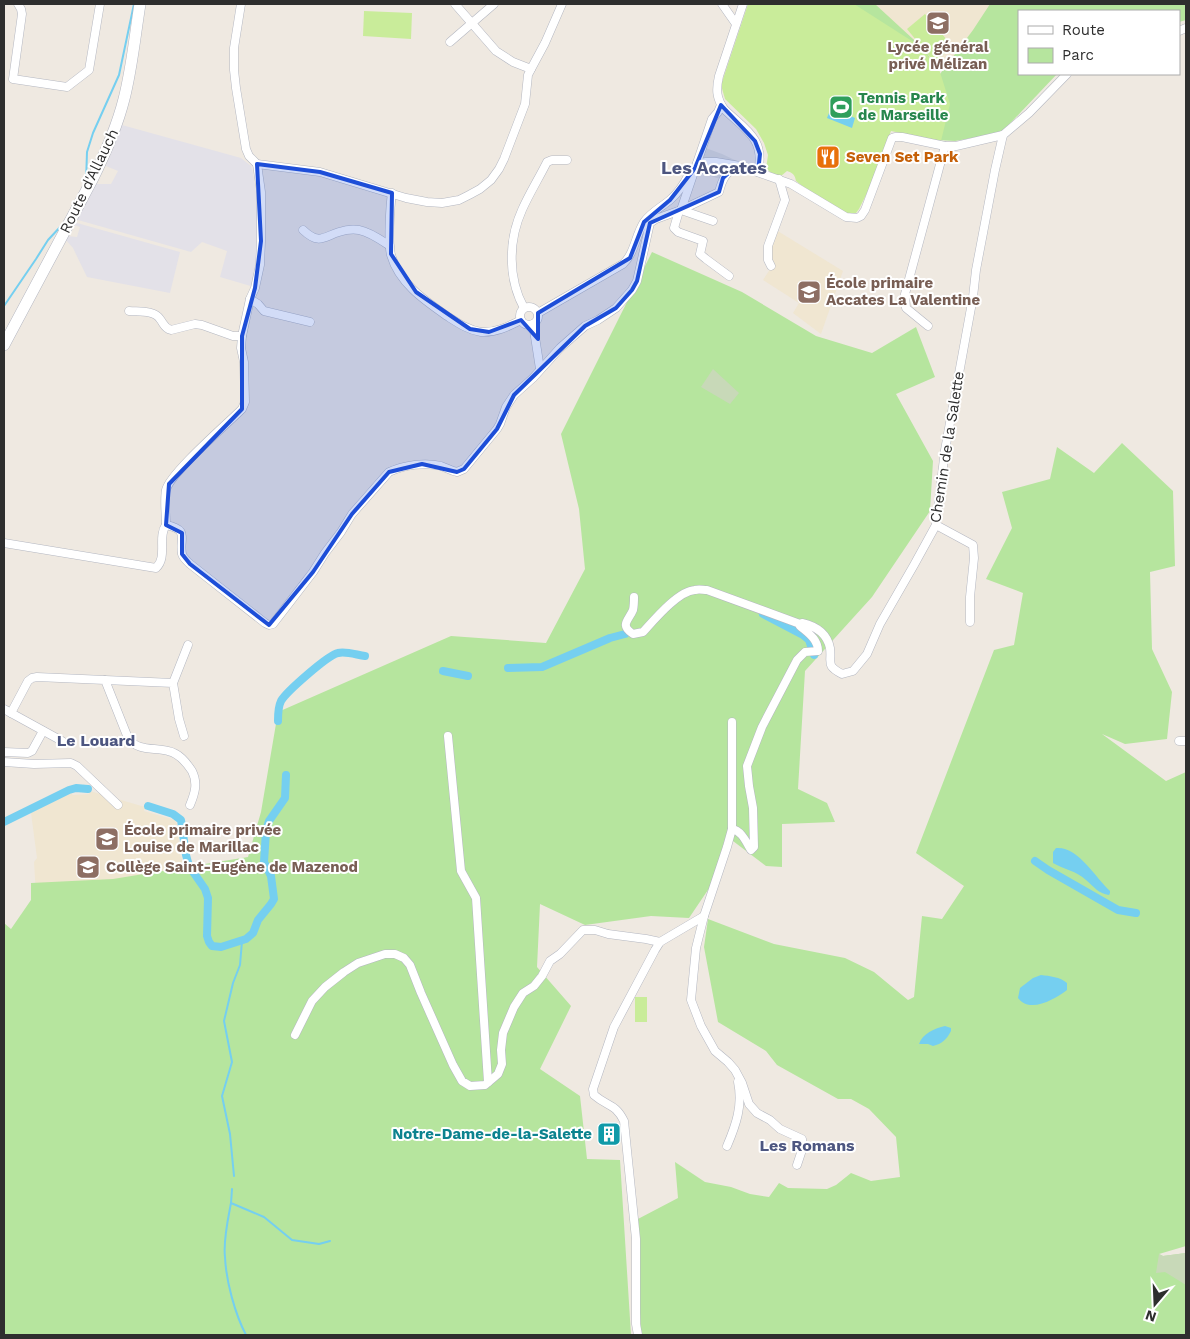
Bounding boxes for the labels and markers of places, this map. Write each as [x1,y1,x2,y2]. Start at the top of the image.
school or university icon: Lycée général privé Mélizan [925,10,951,36]
place label: Lycée général privé Mélizan [887,38,989,73]
place label: Tennis Park de Marseille [858,89,949,124]
sports icon: Tennis Park de Marseille [828,94,854,120]
restaurant icon: Seven Set Park [815,144,841,170]
place label: Seven Set Park [846,148,959,166]
place label: École primaire Accates La Valentine [826,274,980,309]
school or university icon: École primaire Accates La Valentine [796,279,822,305]
place label: École primaire privée Louise de Marillac [124,821,282,856]
school or university icon: École primaire privée Louise de Marillac [94,826,120,852]
school or university icon: Collège Saint-Eugène de Mazenod [75,854,101,880]
place label: Collège Saint-Eugène de Mazenod [106,858,358,876]
building icon: Notre-Dame-de-la-Salette [596,1121,622,1147]
place label: Notre-Dame-de-la-Salette [392,1125,592,1143]

